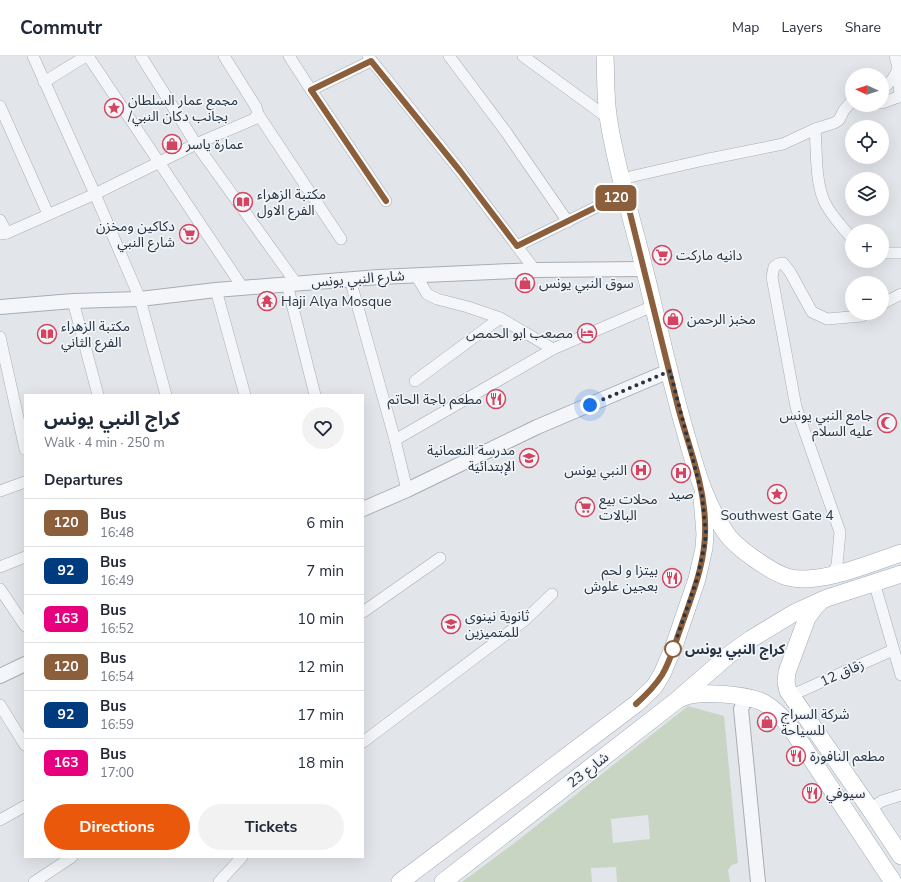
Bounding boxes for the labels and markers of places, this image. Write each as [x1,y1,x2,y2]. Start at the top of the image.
place label: مجمع عمار السلطان /بجانب دكان النبي [127,91,238,127]
place icon: مجمع عمار السلطان /بجانب دكان النبي [103,97,125,119]
shop icon: عمارة ياسر [161,133,183,155]
place label: عمارة ياسر [185,135,244,154]
place label: مكتبة الزهراء الفرع الاول [257,185,326,221]
library icon: مكتبة الزهراء الفرع الاول [232,191,254,213]
place label: دكاكين ومخزن شارع النبي [96,217,175,253]
supermarket icon: دكاكين ومخزن شارع النبي [178,223,200,245]
supermarket icon: دانيه ماركت [651,244,673,266]
place label: دانيه ماركت [676,246,743,265]
shop icon: سوق النبي يونس [514,272,536,294]
place label: سوق النبي يونس [539,274,634,294]
temple icon: Haji Alya Mosque [256,290,278,312]
place label: Haji Alya Mosque [281,292,391,311]
shop icon: مخبز الرحمن [662,308,684,330]
place label: مخبز الرحمن [687,310,756,329]
place label: مكتبة الزهراء الفرع الثاني [61,317,130,353]
hotel icon: مصعب ابو الحمص [576,322,598,344]
library icon: مكتبة الزهراء الفرع الثاني [36,323,58,345]
place label: مصعب ابو الحمص [466,324,573,343]
restaurant icon: مطعم باجة الحاتم [485,388,507,410]
place label: مطعم باجة الحاتم [387,390,482,410]
place label: جامع النبي يونس عليه السلام [779,406,873,442]
mosque icon: جامع النبي يونس عليه السلام [876,412,898,434]
place label: مدرسة النعمانية الإبتدائية [427,441,515,476]
school or university icon: مدرسة النعمانية الإبتدائية [518,447,540,469]
hospital icon: النبي يونس [630,459,652,481]
place label: النبي يونس [564,461,627,481]
hospital icon: صيد [670,462,692,484]
place icon: Southwest Gate 4 [766,483,788,505]
place label: صيد [668,485,694,504]
place label: محلات بيع البالات [599,490,658,525]
supermarket icon: محلات بيع البالات [574,496,596,518]
place label: Southwest Gate 4 [720,506,834,525]
place label: بيتزا و لحم بعجين علوش [584,561,658,596]
restaurant icon: بيتزا و لحم بعجين علوش [661,567,683,589]
place label: ثانوية نينوى للمتميزين [465,607,529,642]
school or university icon: ثانوية نينوى للمتميزين [440,613,462,635]
marker: كراج النبي يونس [664,640,682,658]
place label: كراج النبي يونس [685,640,786,660]
place label: شركة السراج للسياحة [781,705,849,740]
shop icon: شركة السراج للسياحة [756,711,778,733]
restaurant icon: مطعم النافورة [785,745,807,767]
place label: مطعم النافورة [810,747,885,767]
restaurant icon: سيوفي [801,782,823,804]
place label: سيوفي [826,784,865,804]

